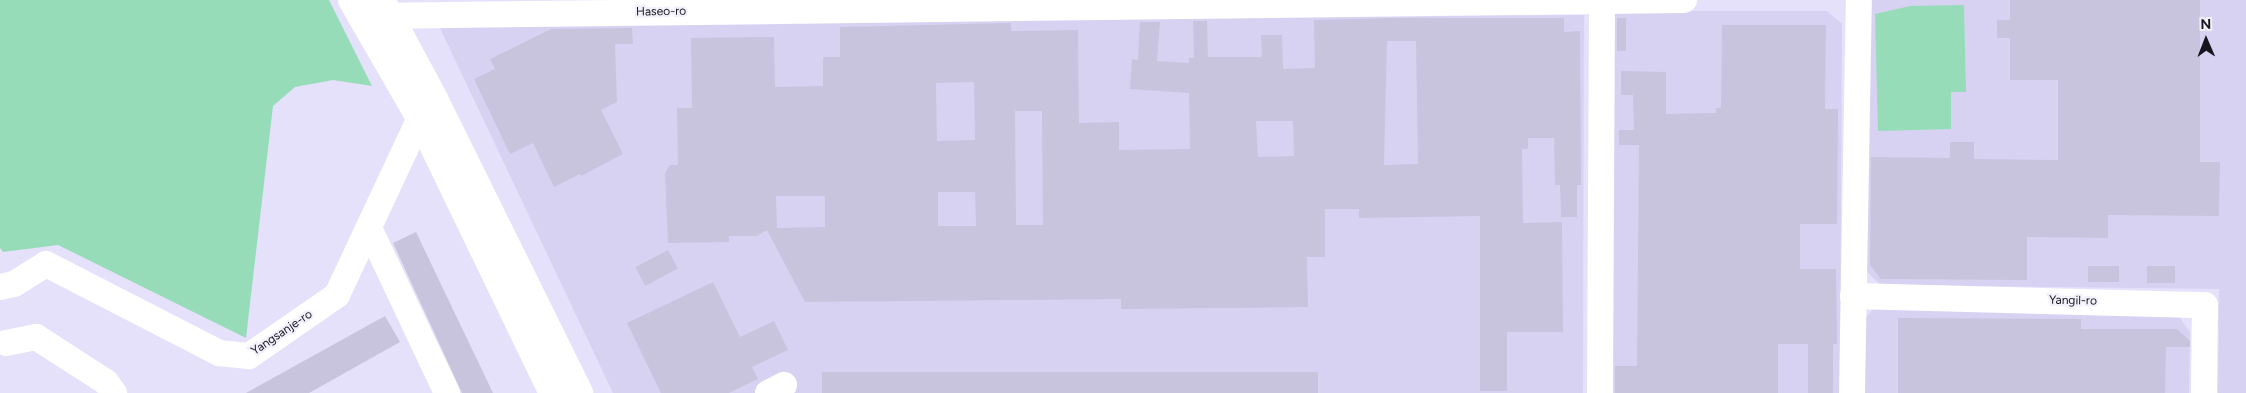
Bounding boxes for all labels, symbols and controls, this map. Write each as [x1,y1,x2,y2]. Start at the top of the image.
street label: Haseo-ro [636,4,686,20]
north arrow [2181,15,2231,65]
text: N [2200,16,2211,33]
street label: Yangil-ro [2049,293,2097,309]
street label: Yangsanje-ro [249,307,315,359]

